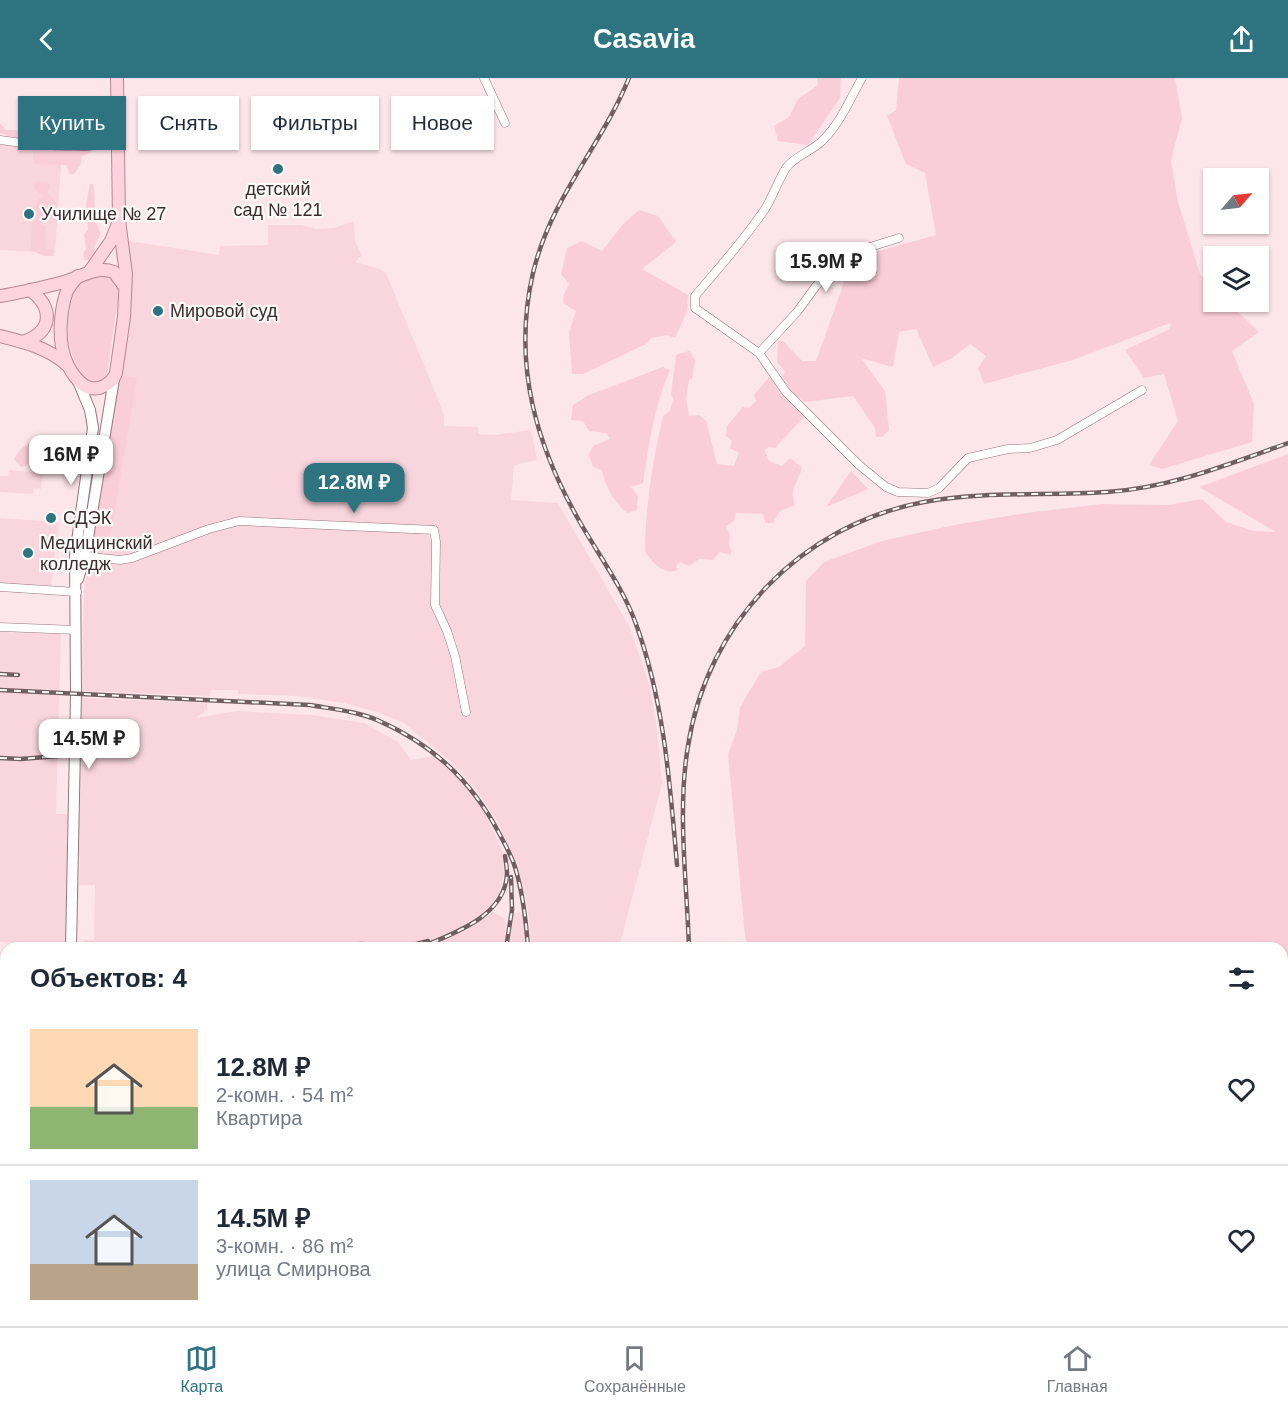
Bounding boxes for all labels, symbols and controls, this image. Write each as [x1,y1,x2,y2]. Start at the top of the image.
icon: back [30,23,63,56]
icon: share [1225,23,1258,56]
text: Casavia [593,24,695,54]
chip: Купить [18,96,126,150]
chip: Снять [138,96,239,150]
chip: Фильтры [251,96,379,150]
chip: Новое [391,96,494,150]
marker: детский сад № 121 [271,162,285,176]
north arrow [1203,168,1269,234]
map controls [1203,168,1269,312]
place label: детский сад № 121 [234,179,322,220]
place label: Училище № 27 [41,204,166,224]
marker: Училище № 27 [22,207,36,221]
pin: 15.9M ₽ [771,242,881,293]
button: layers [1203,246,1269,312]
text: 15.9M ₽ [790,250,862,272]
place label: Мировой суд [170,301,278,321]
marker: Мировой суд [151,304,165,318]
pin: 16M ₽ [29,435,113,486]
text: 16M ₽ [43,443,99,465]
pin: 12.8M ₽ [299,463,409,514]
text: 12.8M ₽ [318,471,390,493]
place label: СДЭК [63,508,112,528]
marker: СДЭК [44,511,58,525]
place label: Медицинский колледж [40,533,153,574]
marker: Медицинский колледж [21,546,35,560]
pin: 14.5M ₽ [34,719,144,770]
text: 14.5M ₽ [53,727,125,749]
icon: filters [1225,962,1258,995]
text: Объектов: 4 [30,963,187,993]
text: 12.8M ₽ [216,1052,311,1082]
icon: home [78,1053,150,1125]
icon: heart [1225,1073,1258,1106]
text: 2-комн. · 54 m² [216,1084,353,1106]
text: Квартира [216,1107,302,1129]
text: 14.5M ₽ [216,1203,311,1233]
icon: home [78,1204,150,1276]
icon: heart [1225,1224,1258,1257]
text: 3-комн. · 86 m² [216,1235,353,1257]
text: улица Смирнова [216,1258,371,1280]
tab: Карта [180,1342,223,1396]
tab: Сохранённые [584,1342,686,1396]
tab: Главная [1047,1342,1108,1396]

